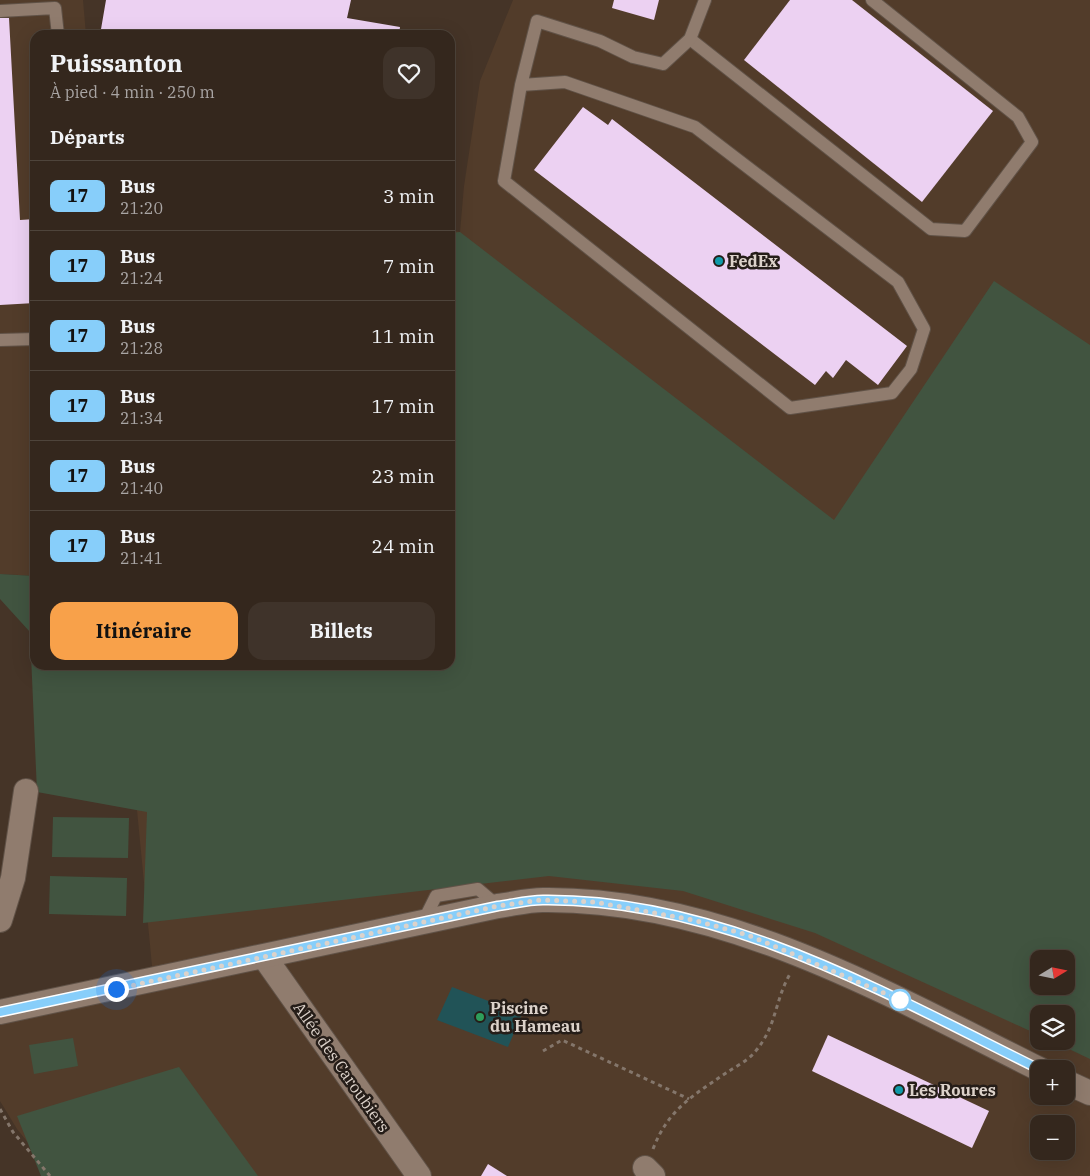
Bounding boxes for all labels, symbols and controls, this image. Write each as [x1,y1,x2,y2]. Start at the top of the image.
text: Puissanton [50,47,183,79]
button: heart [383,47,435,99]
text: À pied · 4 min · 250 m [50,82,215,102]
text: Départs [50,125,125,149]
text: Bus [120,174,155,198]
text: 17 [67,184,88,207]
text: 3 min [383,184,435,208]
text: 21:20 [120,198,163,218]
text: Bus [120,244,155,268]
place label: FedEx [729,251,778,271]
text: 17 [67,254,88,277]
text: 7 min [383,254,435,278]
marker: FedEx [713,255,725,267]
text: 21:24 [120,268,163,288]
text: Bus [120,314,155,338]
text: 17 [67,324,88,347]
text: 11 min [372,324,435,348]
text: 21:28 [120,338,163,358]
text: Bus [120,384,155,408]
text: 17 [67,394,88,417]
text: 17 min [372,394,435,418]
text: 21:34 [120,408,163,428]
text: Bus [120,454,155,478]
text: 17 [67,464,88,487]
text: 23 min [372,464,435,488]
text: 21:40 [120,478,163,498]
text: Bus [120,524,155,548]
text: 17 [67,534,88,557]
text: 24 min [372,534,435,558]
text: 21:41 [120,548,163,568]
button: Itinéraire [50,602,238,660]
button: Billets [248,602,435,660]
north arrow [1030,950,1075,995]
map controls [1030,950,1075,1160]
your location [104,977,129,1002]
unlabelled marker [889,989,911,1011]
street label: Allée des Caroubiers [290,998,394,1136]
place label: Piscine du Hameau [490,998,581,1036]
button: layers [1030,1005,1075,1050]
marker: Piscine du Hameau [474,1011,486,1023]
button: + [1030,1060,1075,1105]
place label: Les Roures [909,1080,996,1100]
marker: Les Roures [893,1084,905,1096]
button: − [1030,1115,1075,1160]

